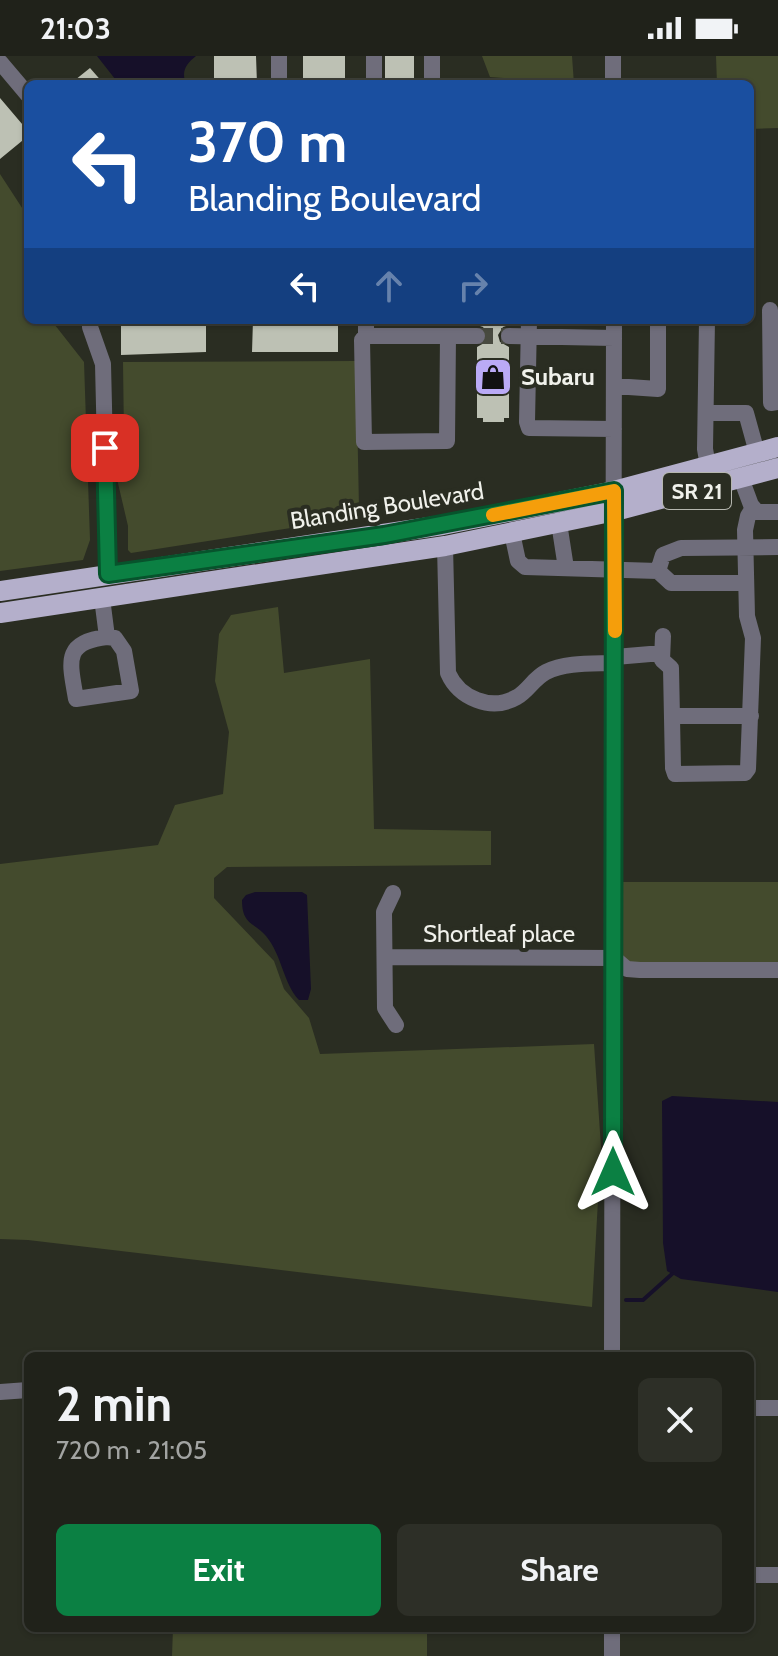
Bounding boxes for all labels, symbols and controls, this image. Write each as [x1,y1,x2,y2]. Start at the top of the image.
text: 21:03 [40,10,111,47]
text: 370 m [188,108,347,176]
icon: left [56,112,160,216]
text: Blanding Boulevard [188,176,481,220]
icon: left [283,264,327,308]
icon: ahead [367,264,411,308]
icon: right [451,264,495,308]
shop icon: Subaru [472,356,514,398]
place label: Subaru [521,362,595,391]
pin [71,414,139,482]
icon: arrive [83,426,127,470]
road number: SR 21 [663,473,731,509]
street label: Blanding Boulevard [288,476,486,535]
street label: Shortleaf place [423,919,575,948]
position arrow [571,1130,655,1214]
text: 2 min [56,1375,172,1433]
button: close [638,1378,722,1462]
text: 720 m · 21:05 [56,1434,207,1466]
button: Exit [56,1524,381,1616]
button: Share [397,1524,722,1616]

